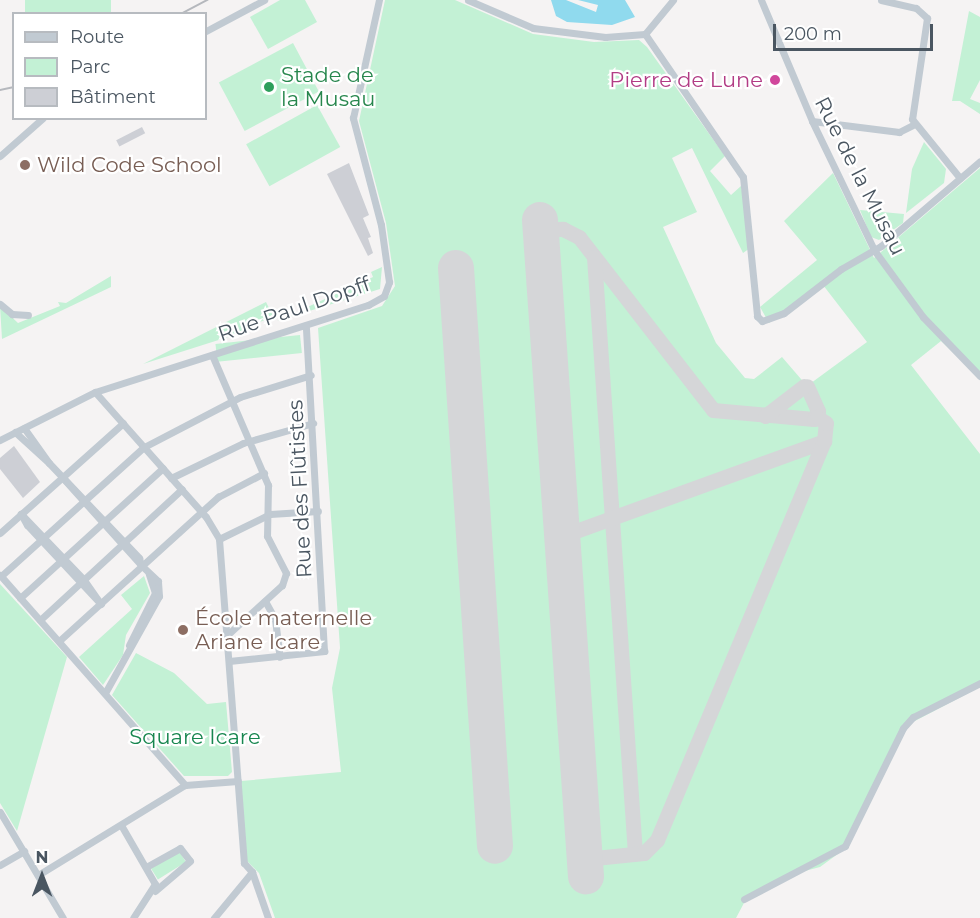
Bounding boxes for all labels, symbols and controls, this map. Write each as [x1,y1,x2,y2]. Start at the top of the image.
legend [12,12,207,120]
scale bar [776,12,936,50]
text: 200 m [784,23,842,45]
text: Route [70,26,124,48]
text: Parc [70,56,110,78]
place label: Stade de la Musau [281,62,375,112]
place label: Pierre de Lune [609,67,763,93]
marker: Pierre de Lune [768,73,782,87]
marker: Stade de la Musau [262,80,276,94]
text: Bâtiment [70,86,156,108]
street label: Rue de la Musau [809,93,911,259]
place label: Wild Code School [37,152,222,178]
marker: Wild Code School [18,158,32,172]
street label: Rue Paul Dopff [215,271,373,347]
street label: Rue des Flûtistes [283,399,317,579]
place label: École maternelle Ariane Icare [195,605,372,655]
marker: École maternelle Ariane Icare [176,623,190,637]
park label: Square Icare [129,724,261,750]
north arrow [12,846,72,906]
text: N [36,848,48,867]

